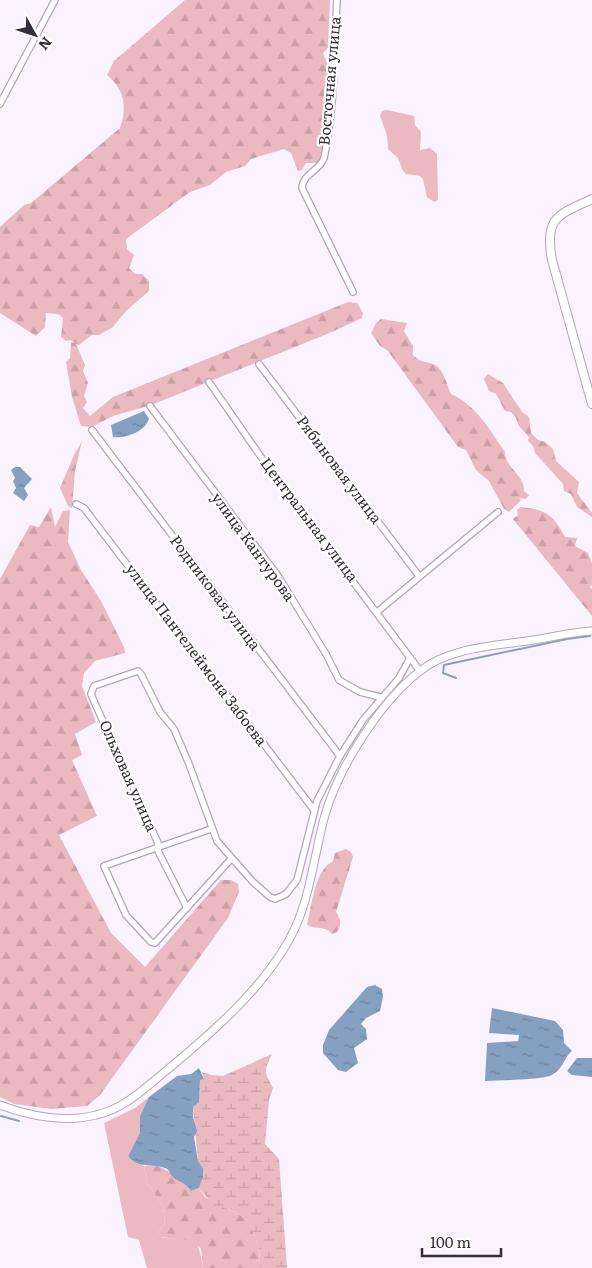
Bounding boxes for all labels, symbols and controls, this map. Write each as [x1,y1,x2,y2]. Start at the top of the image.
north arrow [10,10,60,60]
street label: Восточная улица [311,15,346,146]
text: N [34,33,57,55]
street label: Рябиновая улица [292,410,389,529]
street label: Центральная улица [256,452,365,587]
street label: улица Кантурова [207,487,302,606]
street label: Родниковая улица [165,530,268,655]
street label: улица Пантелеймона Забоева [121,558,274,751]
street label: Ольховая улица [94,716,165,836]
scale bar [422,1226,501,1258]
text: 100 m [430,1230,471,1253]

